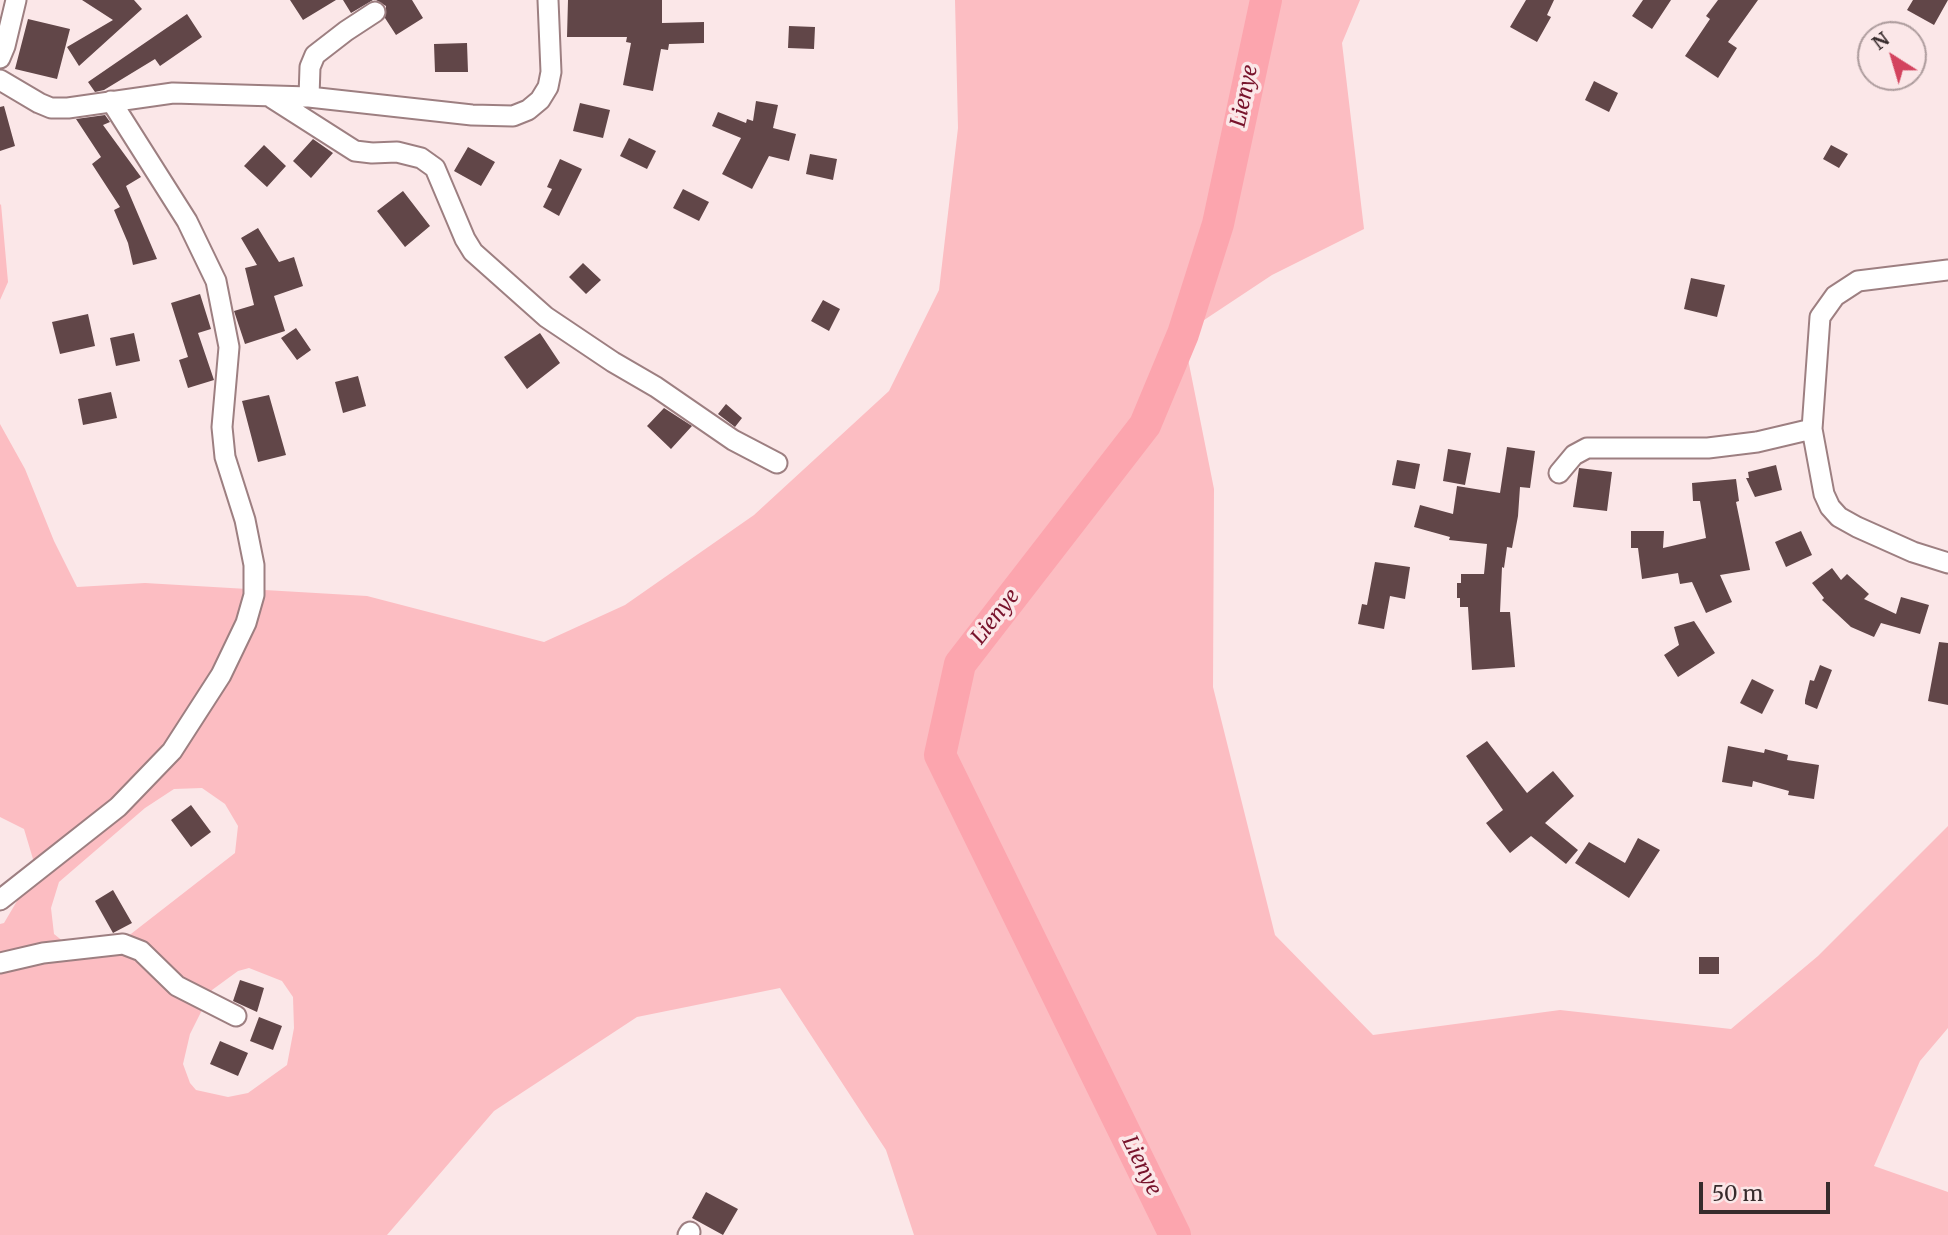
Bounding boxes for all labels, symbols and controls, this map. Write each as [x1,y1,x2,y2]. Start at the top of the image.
north arrow [1857,21,1927,91]
text: N [1867,27,1894,55]
water label: Lienye [1226,63,1264,129]
water label: Lienye [967,584,1025,650]
water label: Lienye [1116,1132,1166,1200]
scale bar [1703,1168,1834,1212]
text: 50 m [1712,1180,1763,1207]

